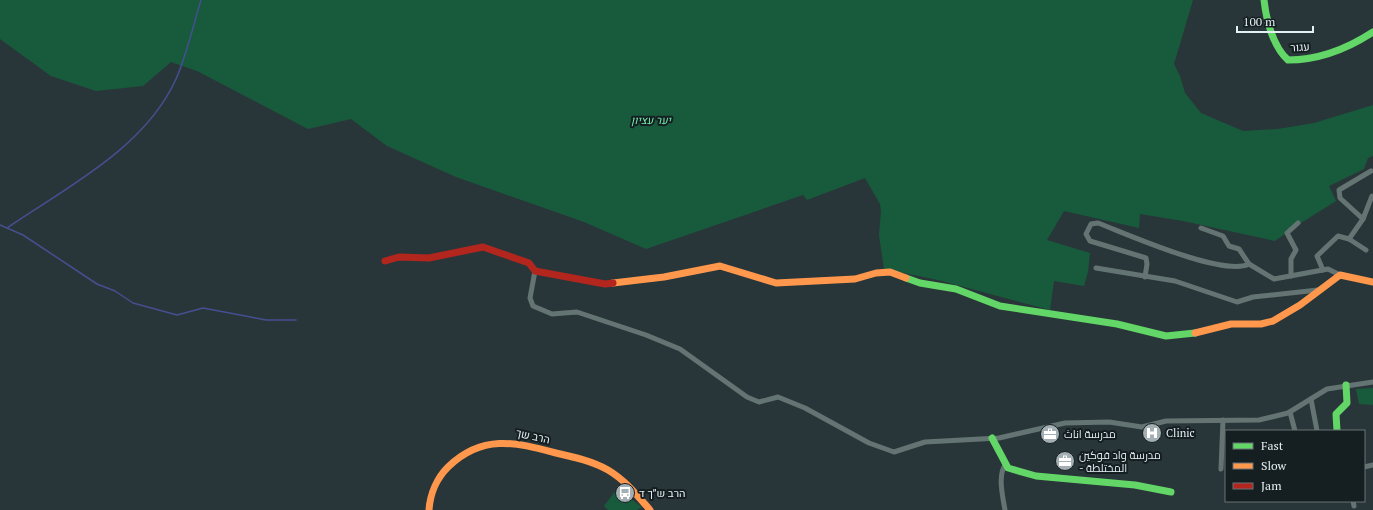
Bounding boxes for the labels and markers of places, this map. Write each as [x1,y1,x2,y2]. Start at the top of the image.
hospital icon: Clinic [1141,422,1163,444]
office icon: مدرسة اناث [1039,423,1061,445]
place label: Clinic [1166,426,1195,440]
place label: مدرسة اناث [1064,427,1116,441]
place label: مدرسة واد فوكين - المختلطة [1079,448,1161,475]
office icon: مدرسة واد فوكين - المختلطة [1054,450,1076,472]
bus stop icon: הרב ש״ך ד [614,482,636,504]
place label: הרב ש״ך ד [639,486,686,500]

